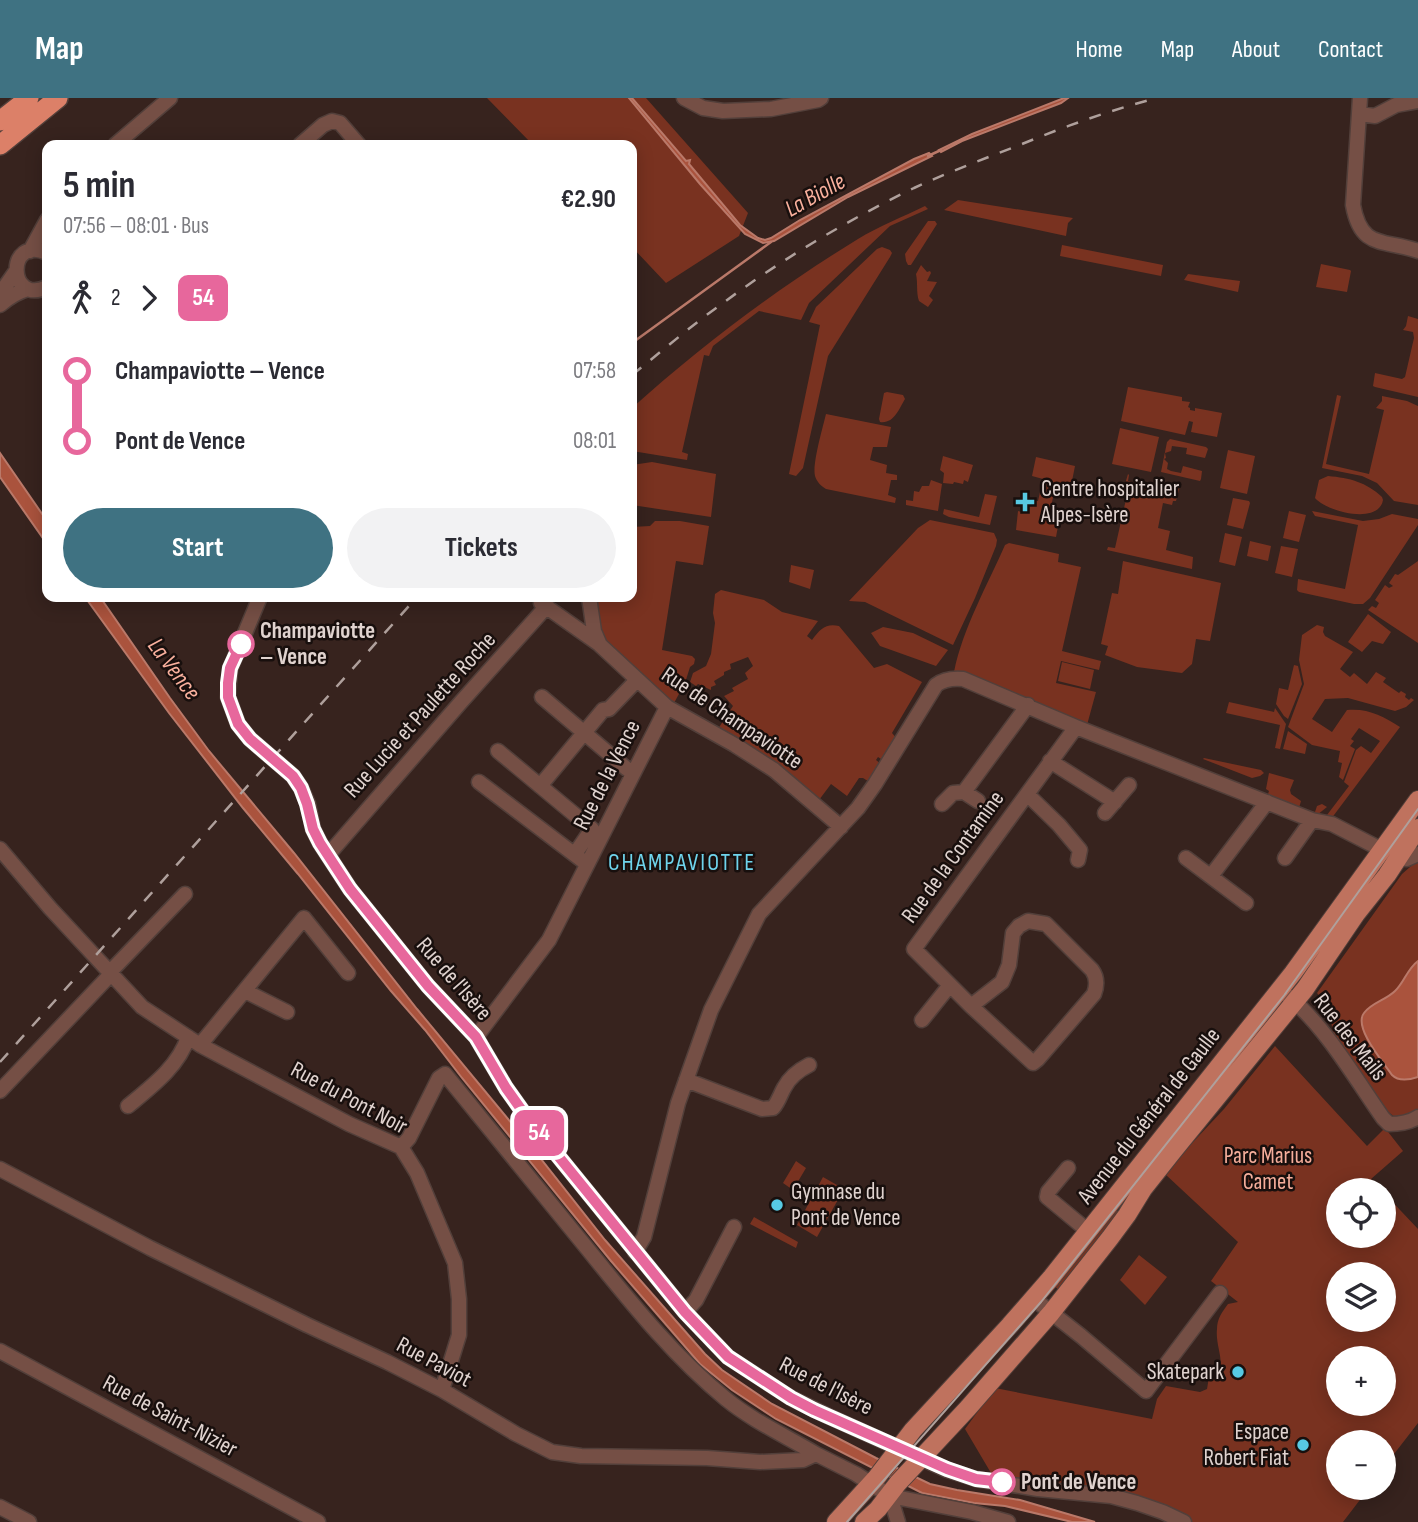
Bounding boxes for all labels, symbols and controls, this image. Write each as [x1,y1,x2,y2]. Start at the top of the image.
text: Map [35,29,84,69]
text: Home [1075,35,1123,64]
text: Map [1161,35,1194,64]
text: About [1232,35,1280,64]
text: Contact [1318,35,1383,64]
text: 5 min [63,163,135,208]
water label: La Biolle [780,167,850,223]
text: €2.90 [561,184,616,215]
text: 07:56 – 08:01 · Bus [63,212,209,240]
icon: walk [63,279,101,317]
icon: forward [130,279,168,317]
text: 54 [192,283,214,312]
text: 2 [111,284,120,312]
text: Champaviotte – Vence [115,356,325,387]
text: 07:58 [573,357,616,385]
text: Pont de Vence [115,426,245,457]
text: 08:01 [573,427,616,455]
place label: Centre hospitalier Alpes-Isère [1040,475,1180,529]
marker: Centre hospitalier Alpes-Isère [1015,492,1035,512]
button: Start [63,508,333,588]
button: Tickets [347,508,616,588]
place label: Champaviotte – Vence [260,617,375,671]
street label: Rue Lucie et Paulette Roche [338,626,502,804]
marker: Champaviotte – Vence [228,631,254,657]
water label: La Vence [141,632,207,706]
street label: Rue de Champaviotte [656,660,808,776]
street label: Rue de la Vence [567,715,647,835]
street label: Rue de la Contamine [896,785,1010,929]
district label: CHAMPAVIOTTE [608,848,756,877]
street label: Rue de l'Isère [410,932,498,1026]
street label: Rue des Mails [1307,988,1393,1086]
street label: Avenue du Général de Gaulle [1071,1022,1226,1210]
street label: Rue du Pont Noir [286,1056,412,1141]
line badge: 54 [508,1110,570,1156]
text: 54 [528,1118,550,1147]
park label: Parc Marius Camet [1224,1142,1312,1196]
place label: Gymnase du Pont de Vence [791,1178,901,1232]
map controls [1326,1178,1396,1500]
button: locate [1326,1178,1396,1248]
marker: Gymnase du Pont de Vence [769,1197,785,1213]
button: layers [1326,1262,1396,1332]
street label: Rue Paviot [392,1331,476,1393]
button: + [1326,1346,1396,1416]
street label: Rue de l'Isère [775,1351,877,1421]
place label: Skatepark [1147,1358,1224,1386]
marker: Skatepark [1230,1364,1246,1380]
street label: Rue de Saint-Nizier [98,1369,242,1463]
place label: Espace Robert Fiat [1204,1418,1289,1472]
button: − [1326,1430,1396,1500]
marker: Espace Robert Fiat [1295,1437,1311,1453]
place label: Pont de Vence [1021,1468,1136,1496]
marker: Pont de Vence [989,1469,1015,1495]

